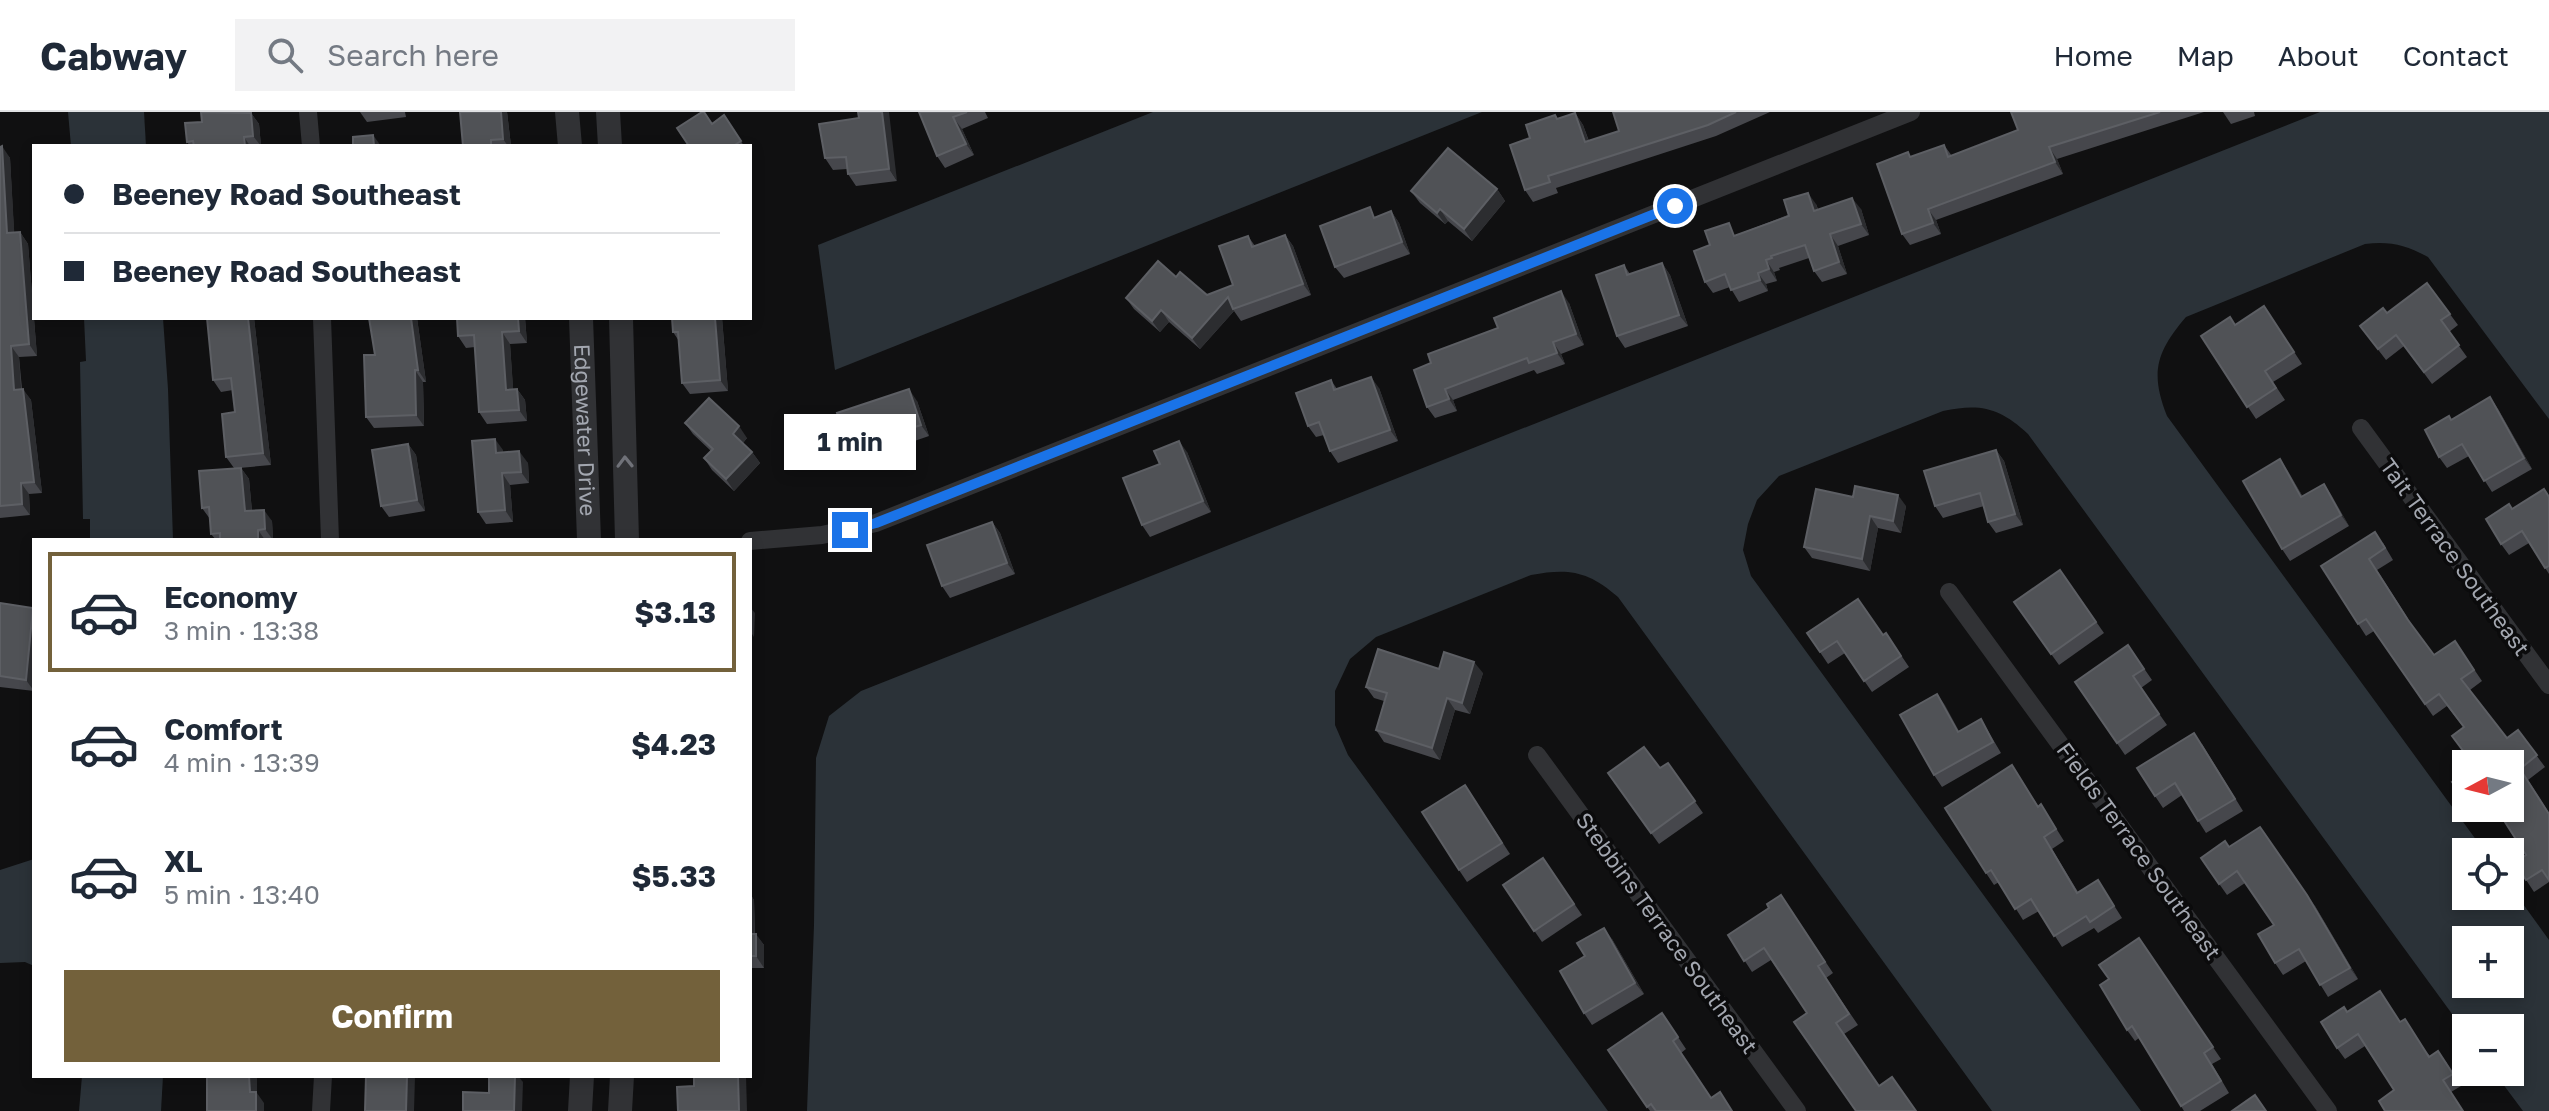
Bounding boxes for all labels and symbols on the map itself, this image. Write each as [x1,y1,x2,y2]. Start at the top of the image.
route start [1657,188,1693,224]
street label: Edgewater Drive [569,343,602,517]
callout: 1 min [784,414,916,470]
street label: Tait Terrace Southeast [2375,453,2536,660]
one-way arrow [616,455,634,468]
route end [832,512,868,548]
street label: Fields Terrace Southeast [2052,737,2227,965]
north arrow [2452,750,2524,822]
street label: Stebbins Terrace Southeast [1571,807,1764,1059]

